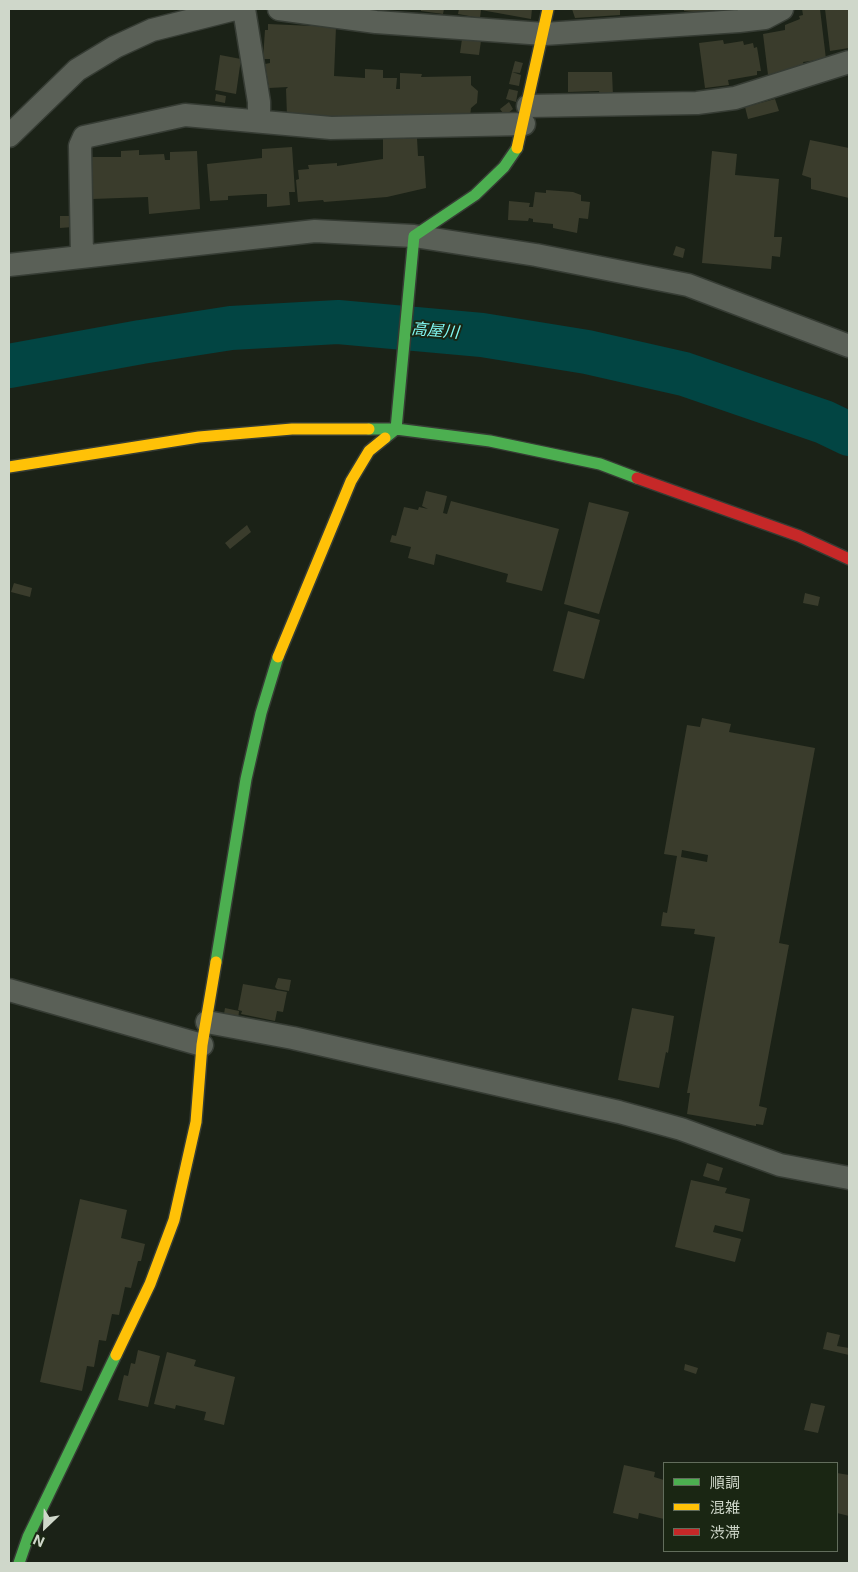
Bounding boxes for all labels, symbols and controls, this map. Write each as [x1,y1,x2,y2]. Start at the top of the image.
water label: 高屋川 [410,319,460,343]
legend [663,1462,838,1552]
text: 順調 [710,1473,740,1492]
text: 混雑 [710,1498,740,1517]
north arrow [20,1502,70,1552]
text: 渋滞 [710,1523,740,1542]
text: N [30,1531,47,1551]

